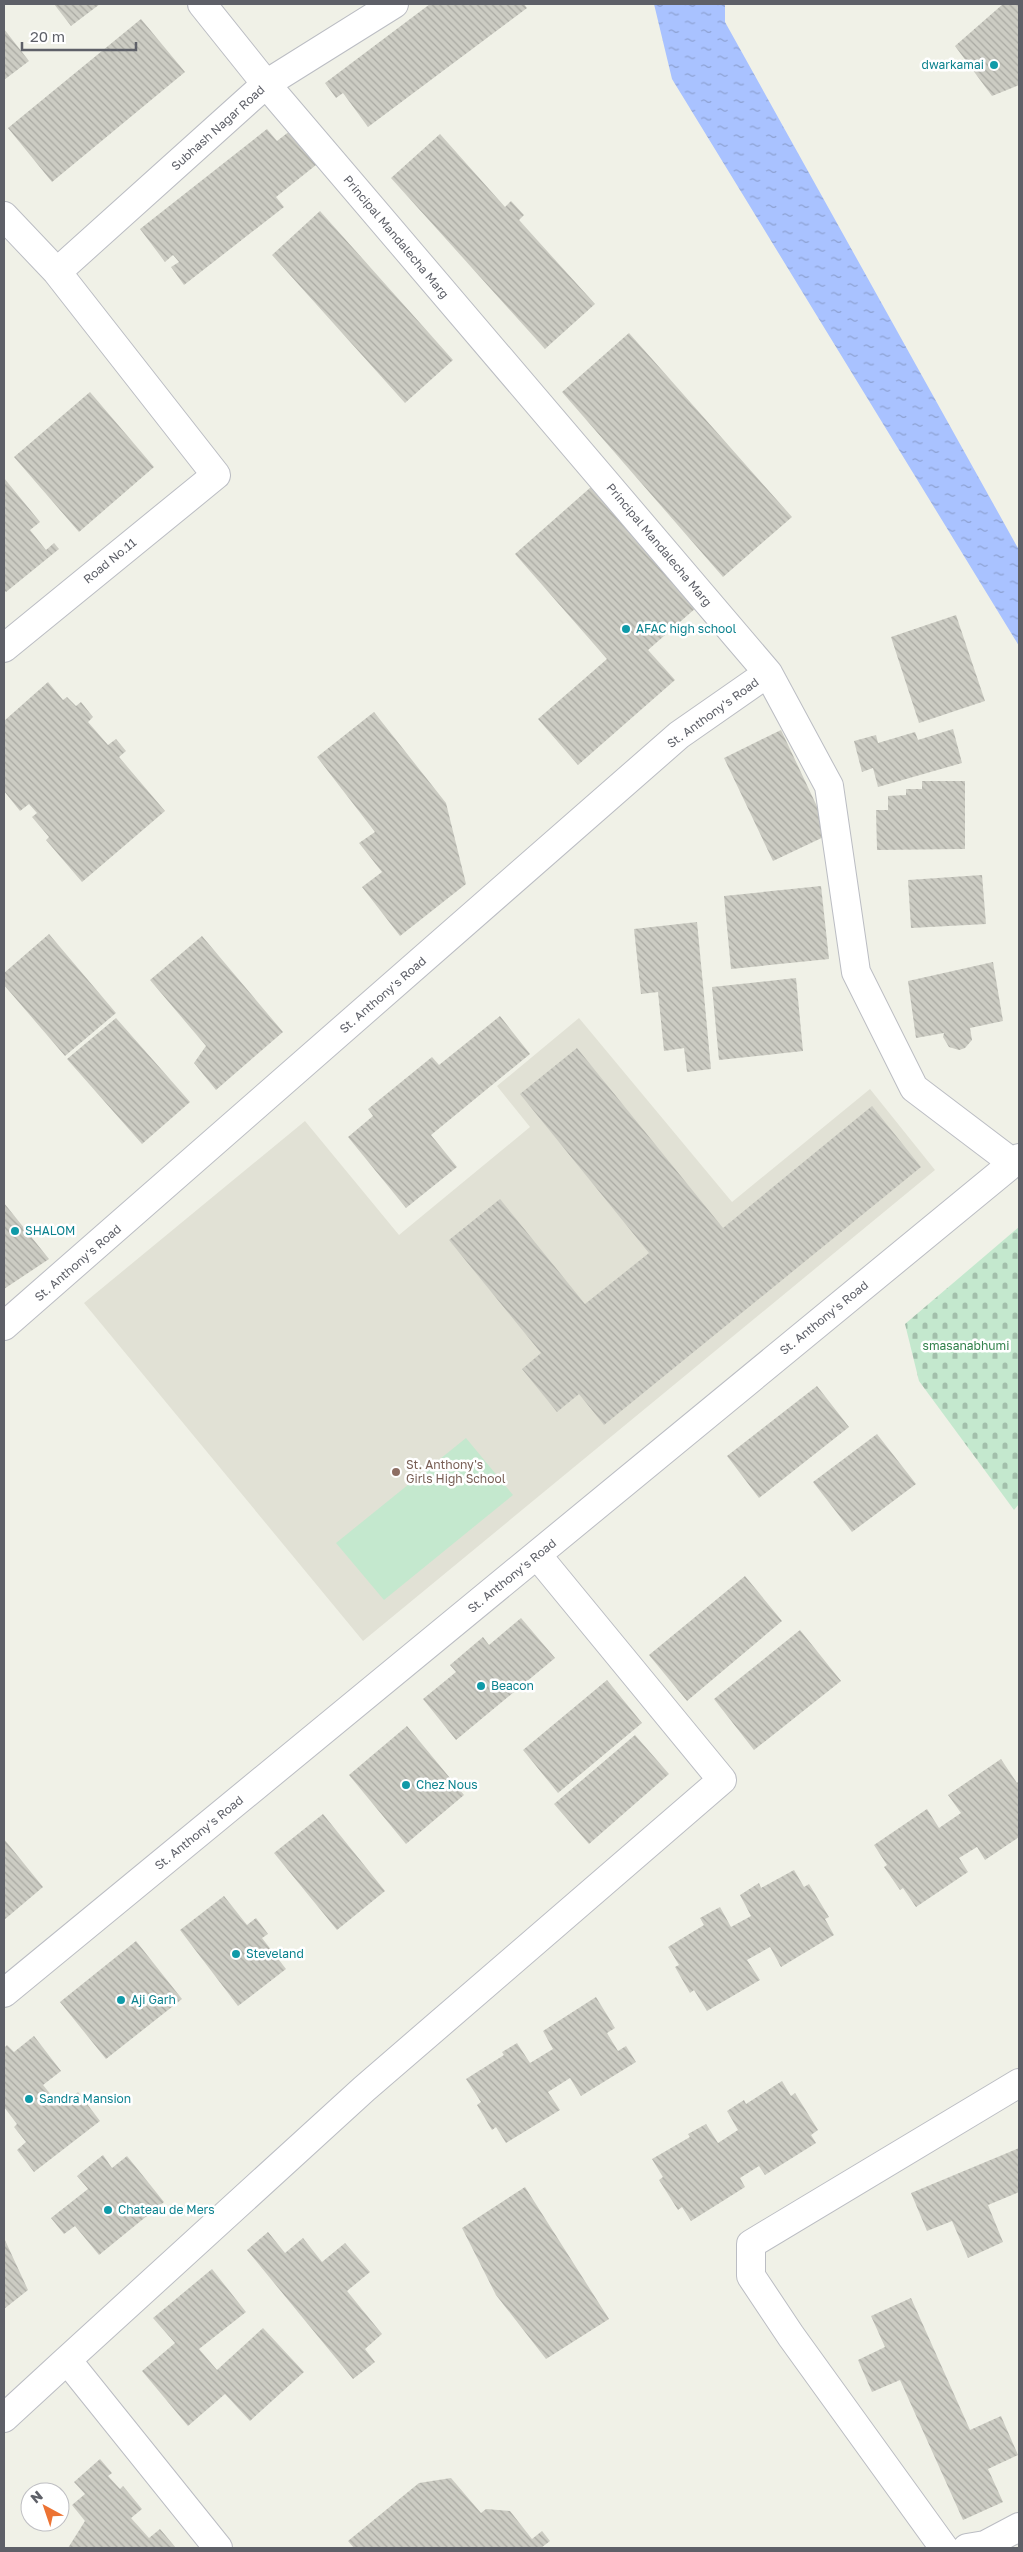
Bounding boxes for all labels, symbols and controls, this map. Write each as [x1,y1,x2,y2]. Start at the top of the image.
scale bar [22,20,136,52]
text: 20 m [30,27,65,45]
place label: dwarkamai [922,57,984,72]
marker: dwarkamai [988,59,1000,71]
street label: Subhash Nagar Road [168,82,267,173]
street label: Principal Mandalecha Marg [341,172,452,301]
street label: Principal Mandalecha Marg [604,480,715,609]
street label: Road No.11 [80,535,139,586]
place label: AFAC high school [636,621,736,636]
marker: AFAC high school [620,623,632,635]
street label: St. Anthony's Road [664,674,761,751]
street label: St. Anthony's Road [336,953,429,1036]
street label: St. Anthony's Road [31,1221,124,1304]
place label: SHALOM [25,1223,75,1238]
marker: SHALOM [9,1225,21,1237]
street label: St. Anthony's Road [776,1277,871,1358]
park label: smasanabhumi [923,1338,1009,1353]
place label: St. Anthony's Girls High School [406,1457,506,1486]
marker: St. Anthony's Girls High School [390,1466,402,1478]
street label: St. Anthony's Road [464,1535,559,1616]
place label: Beacon [491,1678,534,1693]
marker: Beacon [475,1680,487,1692]
place label: Chez Nous [416,1777,478,1792]
marker: Chez Nous [400,1779,412,1791]
street label: St. Anthony's Road [151,1792,246,1873]
place label: Steveland [246,1946,304,1961]
marker: Steveland [230,1948,242,1960]
place label: Aji Garh [131,1992,176,2007]
marker: Aji Garh [115,1994,127,2006]
place label: Sandra Mansion [39,2091,131,2106]
marker: Sandra Mansion [23,2093,35,2105]
place label: Chateau de Mers [118,2202,215,2217]
marker: Chateau de Mers [102,2204,114,2216]
north arrow [20,2482,70,2532]
text: N [27,2487,46,2507]

